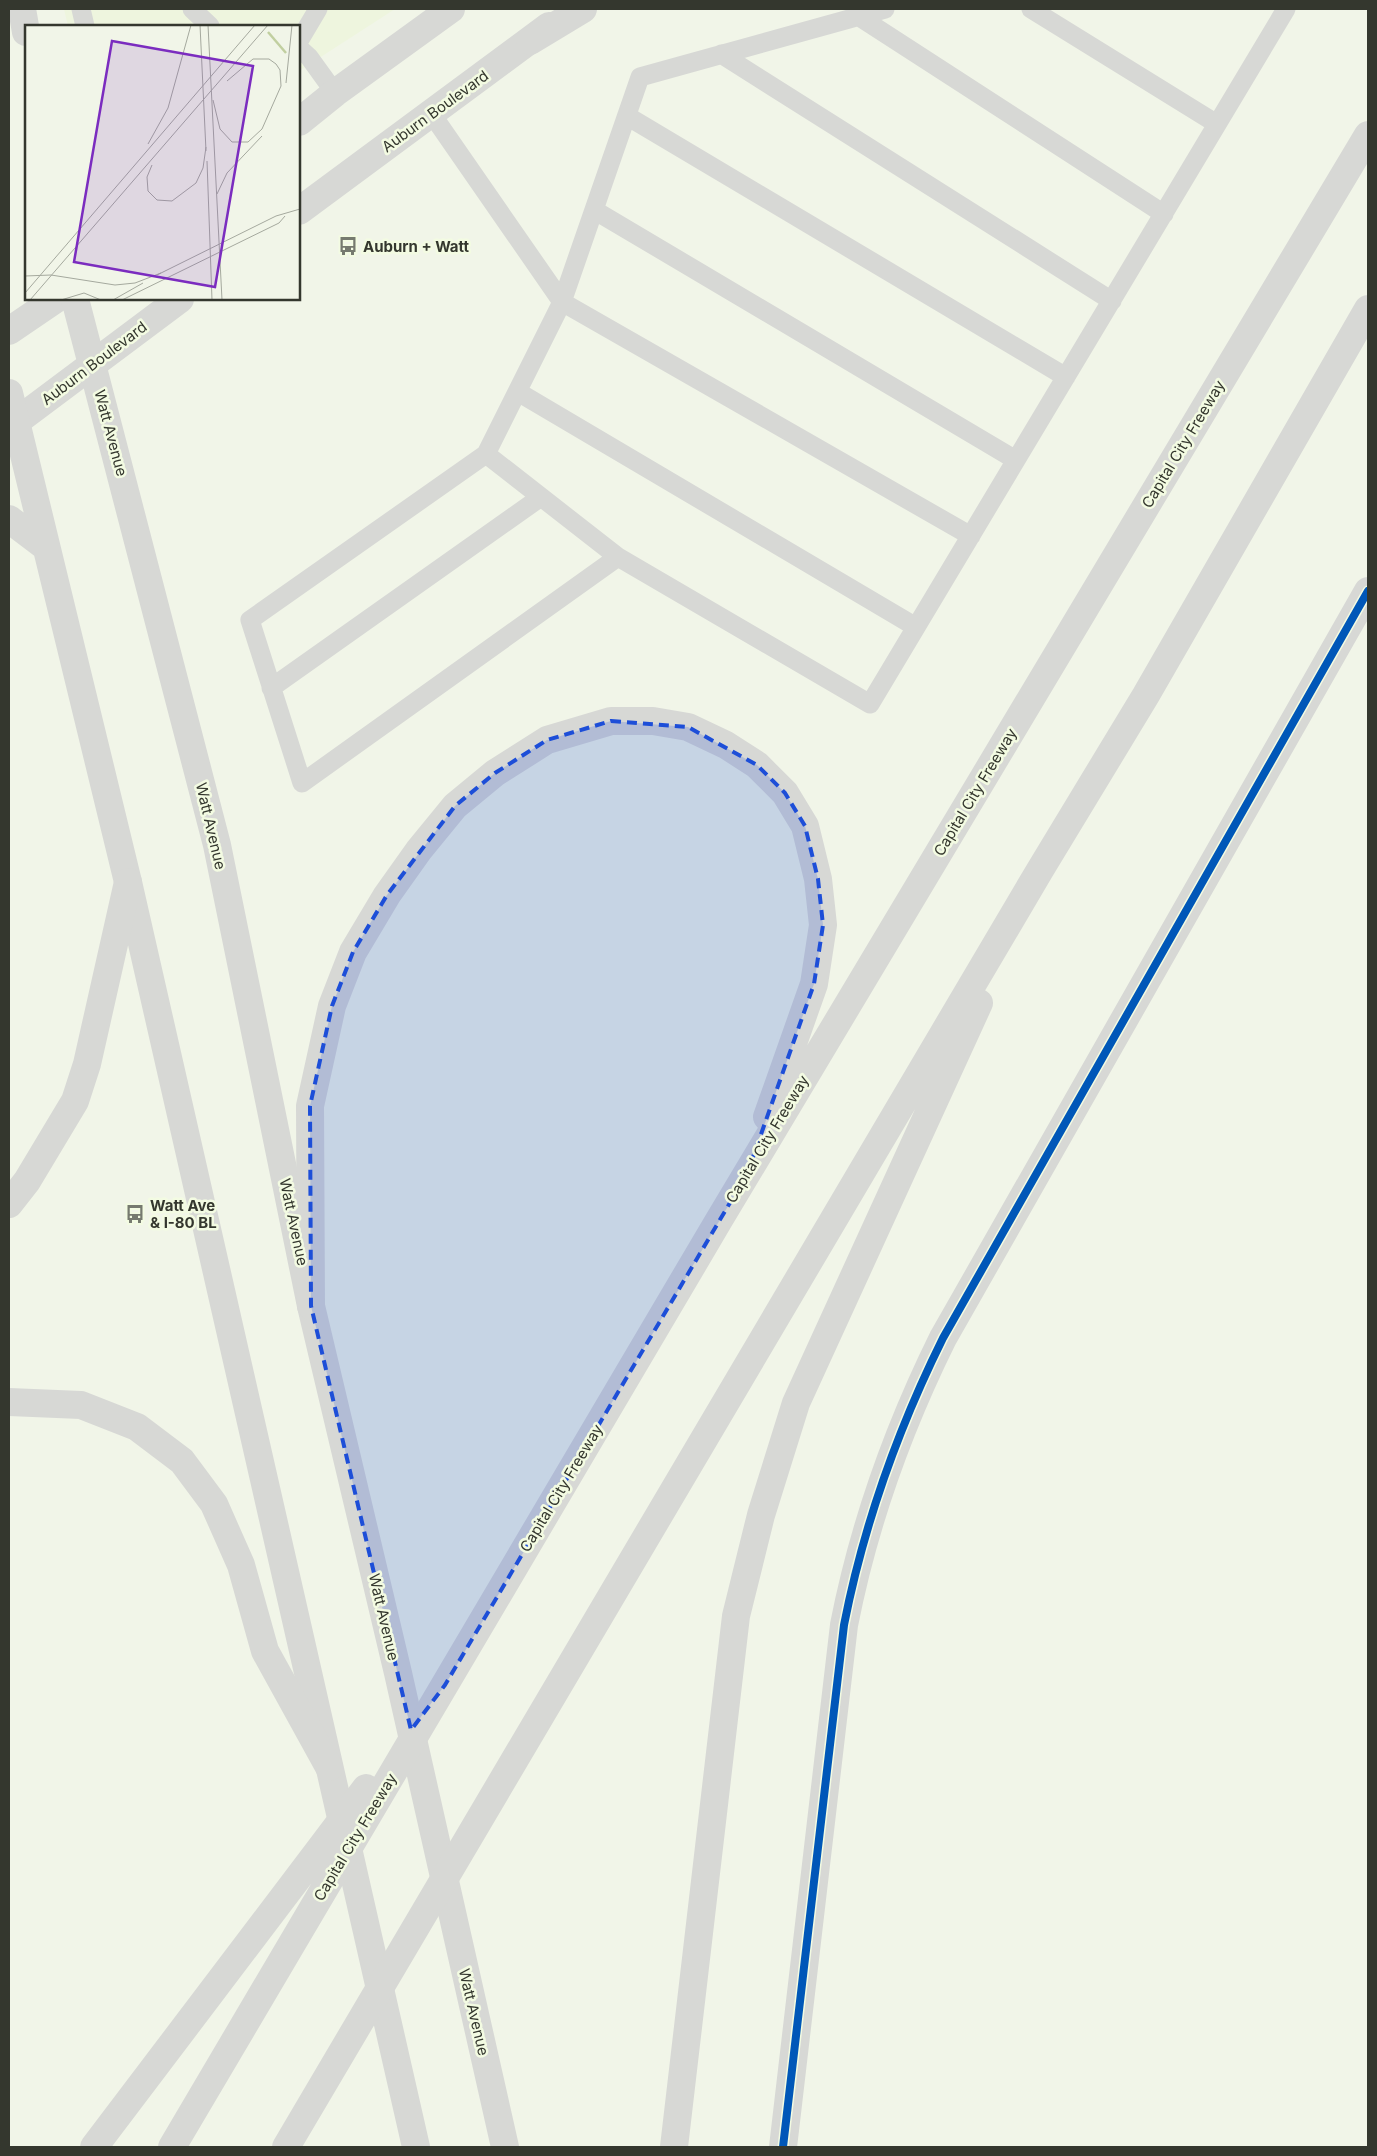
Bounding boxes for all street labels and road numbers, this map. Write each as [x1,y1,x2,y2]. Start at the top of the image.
street label: Auburn Boulevard [378,66,492,156]
street label: Auburn Boulevard [37,317,151,409]
street label: Capital City Freeway [1137,376,1229,511]
street label: Watt Avenue [90,388,132,478]
street label: Capital City Freeway [929,724,1021,859]
street label: Watt Avenue [192,781,230,871]
street label: Capital City Freeway [721,1071,813,1206]
street label: Watt Avenue [275,1177,313,1267]
street label: Capital City Freeway [515,1420,607,1555]
street label: Watt Avenue [365,1572,403,1662]
street label: Capital City Freeway [309,1769,401,1904]
street label: Watt Avenue [455,1967,493,2057]

